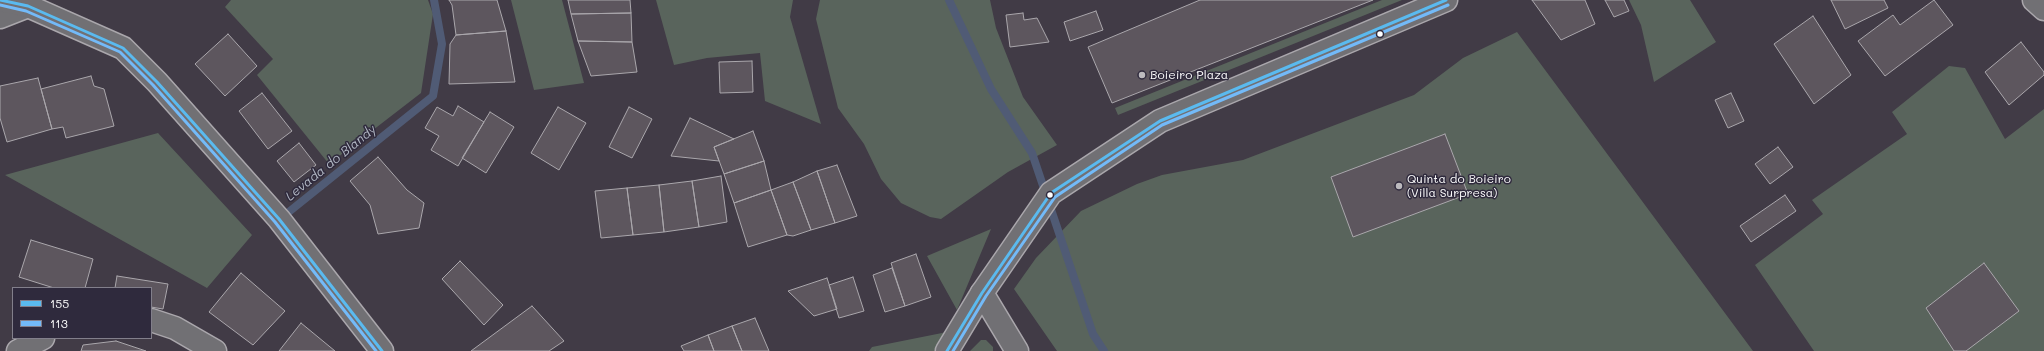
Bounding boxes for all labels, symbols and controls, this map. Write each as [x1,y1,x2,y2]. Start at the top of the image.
unlabelled marker [1375,29,1385,39]
place label: Boieiro Plaza [1150,68,1228,82]
marker: Boieiro Plaza [1137,70,1147,80]
water label: Levada do Blandy [283,122,379,204]
place label: Quinta do Boieiro (Villa Surpresa) [1407,172,1511,200]
marker: Quinta do Boieiro (Villa Surpresa) [1394,181,1404,191]
unlabelled marker [1045,190,1055,200]
legend [12,287,152,339]
text: 155 [50,295,69,311]
text: 113 [50,315,68,331]

